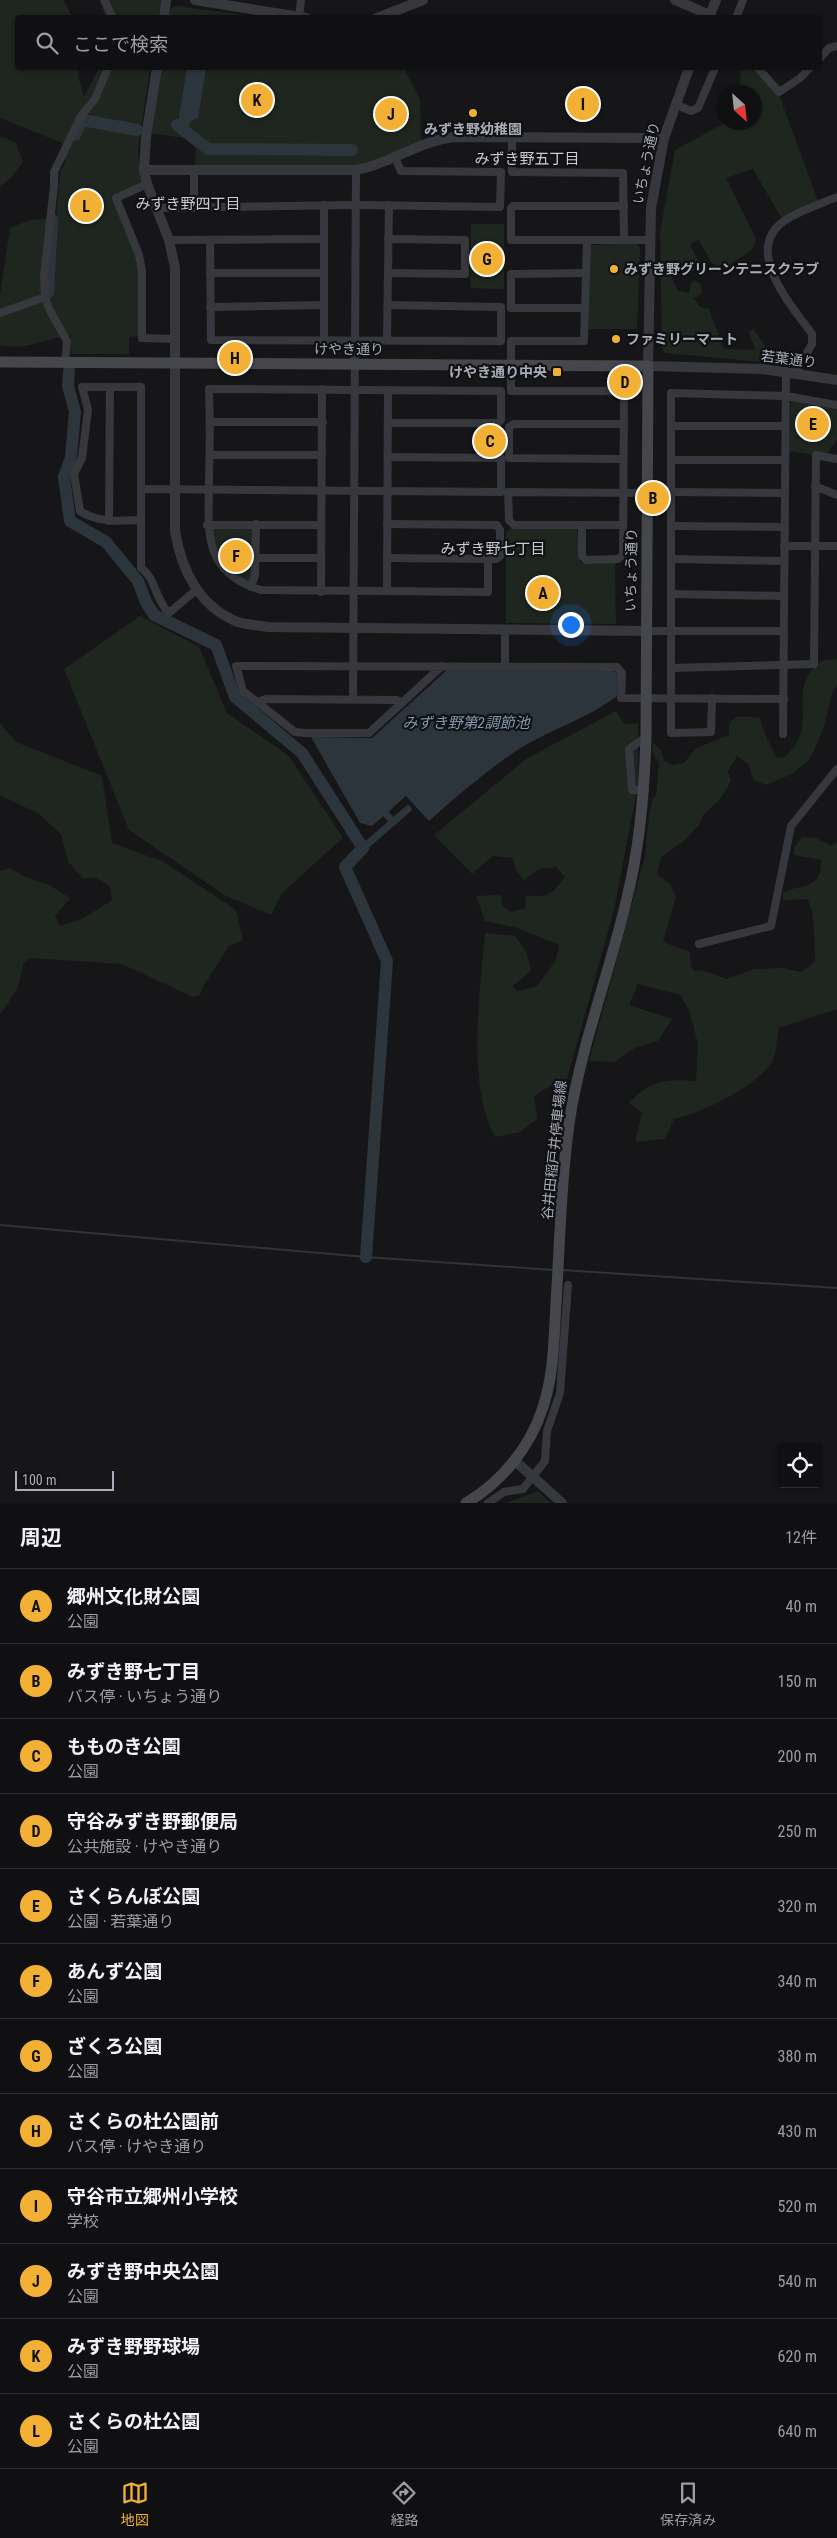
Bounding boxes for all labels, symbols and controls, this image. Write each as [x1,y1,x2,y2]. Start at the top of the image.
search box [15,15,822,70]
icon: search [33,29,61,57]
text: ここで検索 [73,33,168,56]
pin: K [241,81,273,119]
pin: I [567,85,599,123]
north arrow [717,85,762,130]
pin: J [375,95,407,133]
marker: みずき野幼稚園 [467,107,479,119]
street label: いちょう通り [629,120,663,206]
place label: みずき野幼稚園 [424,121,522,137]
district label: みずき野五丁目 [474,150,580,168]
pin: L [70,187,102,225]
district label: みずき野四丁目 [135,195,241,213]
pin: G [471,240,503,278]
place label: みずき野グリーンテニスクラブ [624,261,819,277]
marker: みずき野グリーンテニスクラブ [608,263,620,275]
place label: ファミリーマート [626,331,738,347]
marker: ファミリーマート [610,333,622,345]
pin: H [219,339,251,377]
street label: けやき通り [314,341,384,357]
street label: 若葉通り [760,348,818,370]
pin: D [609,363,641,401]
place label: けやき通り中央 [449,364,547,380]
marker: けやき通り中央 [551,366,563,378]
pin: E [797,405,829,443]
pin: C [474,422,506,460]
pin: B [637,479,669,517]
street label: いちょう通り [622,528,640,612]
pin: F [220,537,252,575]
district label: みずき野七丁目 [440,540,546,558]
pin: A [527,574,559,612]
your location [558,612,584,638]
water label: みずき野第2調節池 [402,714,532,732]
street label: 谷井田稲戸井停車場線 [539,1080,569,1220]
map controls [777,1443,822,1488]
button: locate [777,1443,822,1488]
scale bar [15,1468,114,1491]
text: 100 m [22,1472,57,1488]
text: 周辺 [20,1526,62,1550]
text: 12件 [785,1528,817,1547]
text: 郷州文化財公園 [67,1585,200,1608]
text: A [31,1597,41,1616]
text: 40 m [785,1597,817,1616]
text: 公園 [67,1612,99,1631]
text: みずき野七丁目 [67,1660,200,1683]
text: B [32,1672,40,1691]
text: 150 m [778,1672,817,1691]
text: バス停 · いちょう通り [67,1687,222,1706]
text: もものき公園 [67,1735,180,1758]
text: C [31,1747,41,1766]
text: 200 m [778,1747,817,1766]
text: 公園 [67,1762,99,1781]
text: 守谷みずき野郵便局 [67,1810,238,1833]
text: D [31,1822,41,1841]
text: 250 m [778,1822,817,1841]
text: 公共施設 · けやき通り [67,1837,222,1856]
text: さくらんぼ公園 [67,1885,200,1908]
text: E [32,1897,40,1916]
text: 320 m [778,1897,817,1916]
text: 公園 · 若葉通り [67,1912,174,1931]
text: あんず公園 [67,1960,162,1983]
text: F [32,1972,40,1991]
text: 340 m [778,1972,817,1991]
text: 公園 [67,1987,99,2006]
text: ざくろ公園 [67,2035,162,2058]
text: G [31,2047,41,2066]
text: 380 m [778,2047,817,2066]
text: 公園 [67,2062,99,2081]
text: さくらの杜公園前 [67,2110,219,2133]
text: H [31,2122,41,2141]
text: 430 m [778,2122,817,2141]
text: バス停 · けやき通り [67,2137,206,2156]
text: 守谷市立郷州小学校 [67,2185,238,2208]
text: I [34,2197,38,2216]
text: 520 m [778,2197,817,2216]
text: 学校 [67,2212,99,2231]
text: みずき野中央公園 [67,2260,219,2283]
text: J [32,2272,40,2291]
text: 540 m [778,2272,817,2291]
text: 公園 [67,2287,99,2306]
text: みずき野野球場 [67,2335,200,2358]
text: K [32,2347,40,2366]
text: 620 m [778,2347,817,2366]
text: 公園 [67,2362,99,2381]
text: さくらの杜公園 [67,2410,200,2433]
text: L [32,2422,40,2441]
text: 640 m [778,2422,817,2441]
text: 公園 [67,2437,99,2456]
tab: 地図 [121,2479,149,2529]
tab: 経路 [390,2479,418,2529]
tab: 保存済み [660,2479,716,2529]

